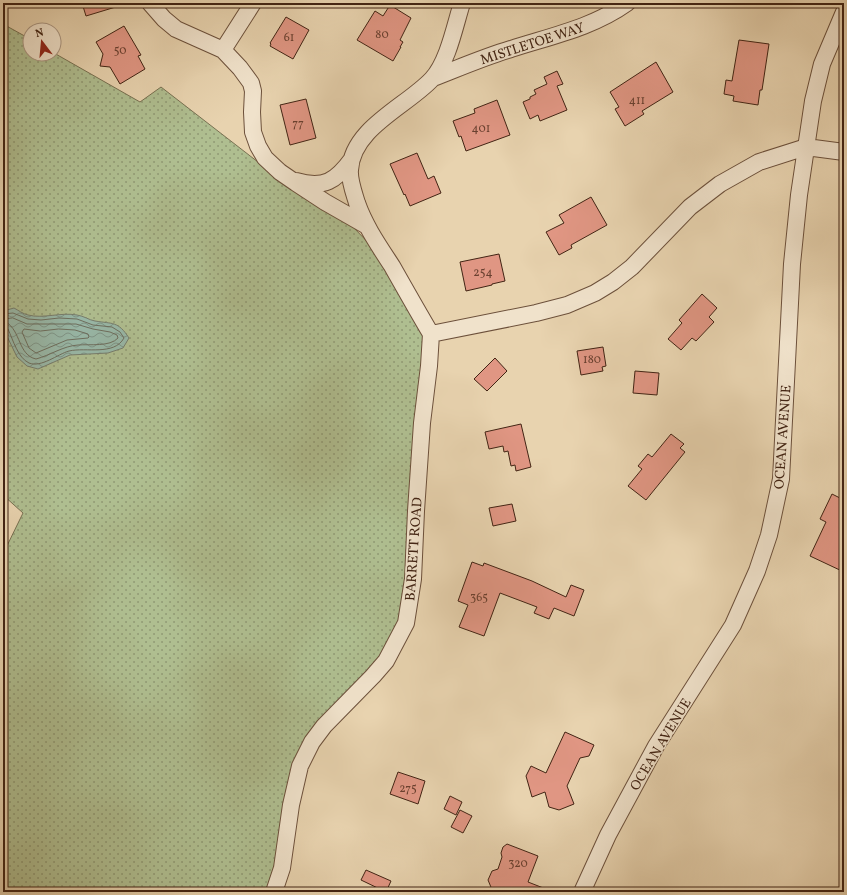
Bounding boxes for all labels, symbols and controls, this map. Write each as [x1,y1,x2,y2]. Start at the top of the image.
street label: MISTLETOE WAY [478,19,587,70]
north arrow [22,22,62,62]
text: N [34,26,46,42]
house number: 80 [375,27,389,43]
house number: 61 [284,30,294,46]
house number: 50 [114,43,126,59]
house number: 411 [629,93,645,109]
house number: 77 [292,116,304,132]
house number: 401 [472,121,490,137]
house number: 254 [473,265,493,281]
house number: 180 [583,352,601,368]
street label: OCEAN AVENUE [770,384,797,490]
street label: BARRETT ROAD [401,497,428,602]
house number: 365 [470,590,488,606]
street label: OCEAN AVENUE [626,695,696,795]
house number: 275 [399,781,417,797]
house number: 320 [508,856,528,872]

